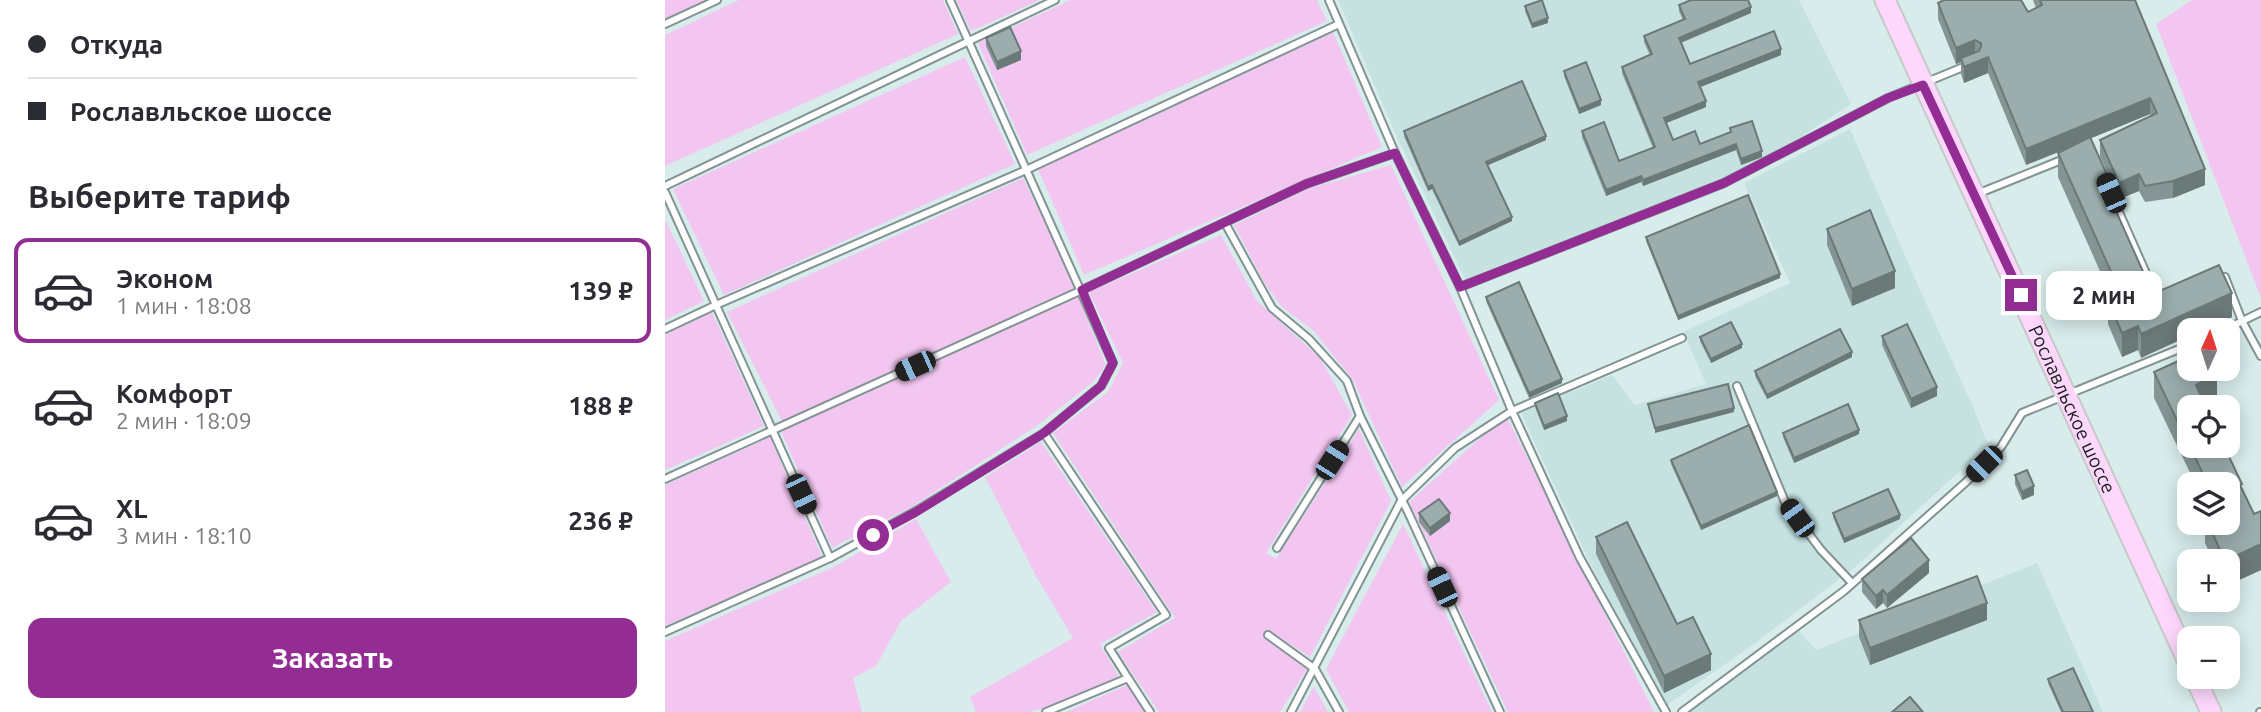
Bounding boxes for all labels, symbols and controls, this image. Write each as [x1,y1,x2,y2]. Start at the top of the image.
text: Откуда [70,30,163,59]
text: Рославльское шоссе [70,97,332,126]
car [2093,170,2130,216]
text: Выберите тариф [28,178,291,214]
icon: car [32,259,95,322]
text: Эконом [116,264,213,293]
callout: 2 мин [2045,270,2161,320]
text: 139 ₽ [568,276,633,305]
route end [2005,279,2037,311]
text: 2 мин [2072,283,2136,308]
text: 1 мин · 18:08 [116,293,252,318]
north arrow [2177,318,2240,382]
map controls [2177,318,2240,689]
street label: Рославльское шоссе [2024,321,2120,497]
car [892,348,939,384]
icon: car [32,374,95,437]
text: Комфорт [116,379,232,408]
text: 188 ₽ [568,391,633,420]
button: locate [2177,395,2240,458]
text: 2 мин · 18:09 [116,408,252,433]
car [1312,437,1353,483]
car [1962,442,2007,486]
car [783,471,820,517]
button: layers [2177,472,2240,535]
icon: car [32,489,95,552]
text: XL [116,494,147,523]
car [1777,495,1818,541]
text: 236 ₽ [568,506,633,535]
route start [857,519,889,551]
text: 3 мин · 18:10 [116,523,252,548]
button: + [2177,549,2240,612]
car [1424,564,1461,610]
button: Заказать [28,618,637,698]
button: − [2177,626,2240,689]

